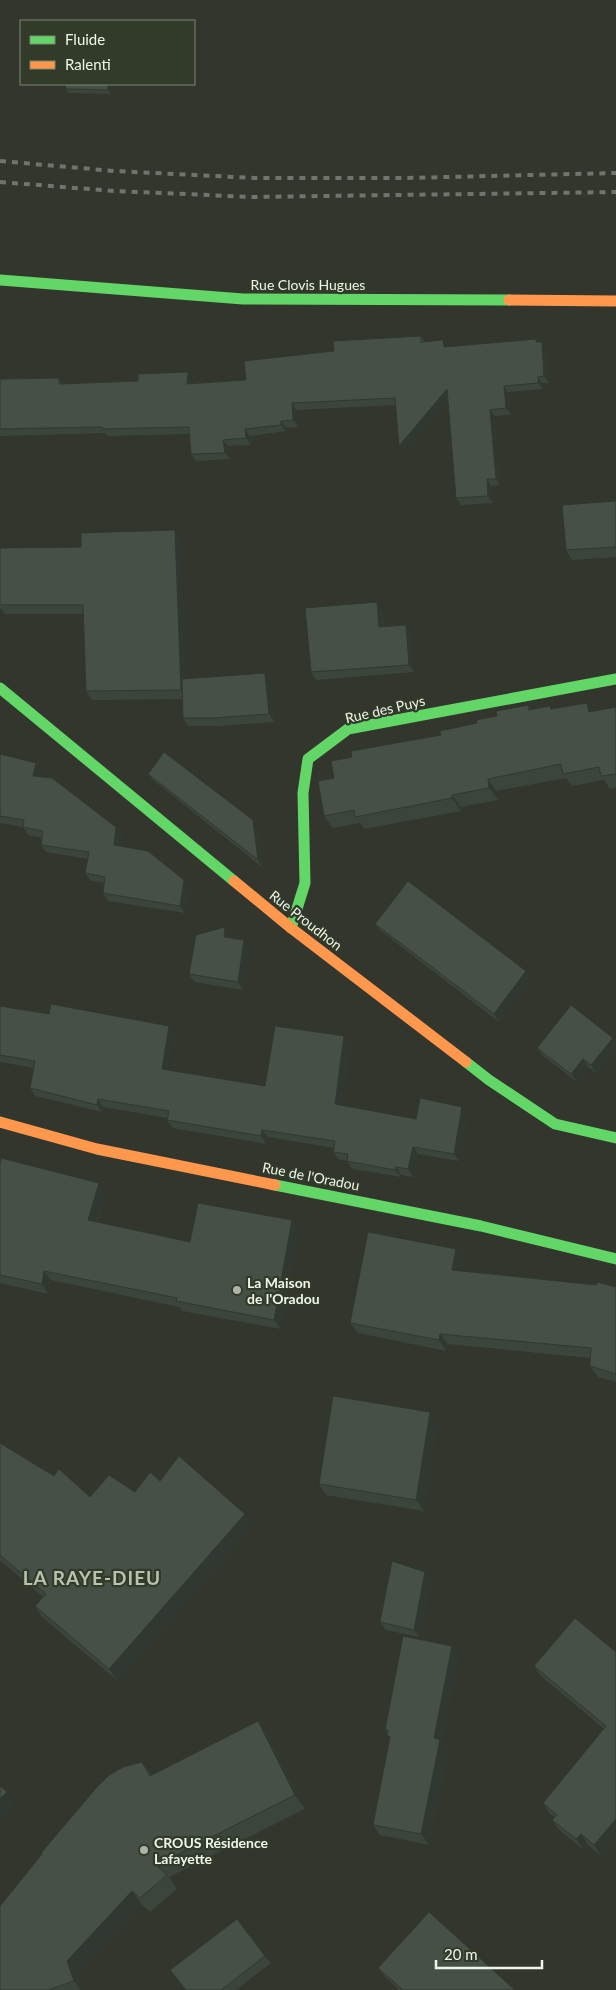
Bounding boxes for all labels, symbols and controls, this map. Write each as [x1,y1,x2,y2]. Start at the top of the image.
legend [20,20,195,85]
text: Fluide [65,30,105,48]
text: Ralenti [65,55,111,73]
street label: Rue Clovis Hugues [251,276,365,293]
street label: Rue des Puys [343,692,427,726]
street label: Rue Proudhon [266,886,346,954]
street label: Rue de l'Oradou [261,1158,361,1194]
place label: La Maison de l'Oradou [247,1274,320,1307]
marker: La Maison de l'Oradou [231,1284,243,1296]
district label: LA RAYE-DIEU [23,1566,161,1589]
place label: CROUS Résidence Lafayette [154,1834,269,1867]
marker: CROUS Résidence Lafayette [138,1844,150,1856]
scale bar [436,1938,542,1970]
text: 20 m [444,1945,478,1963]

